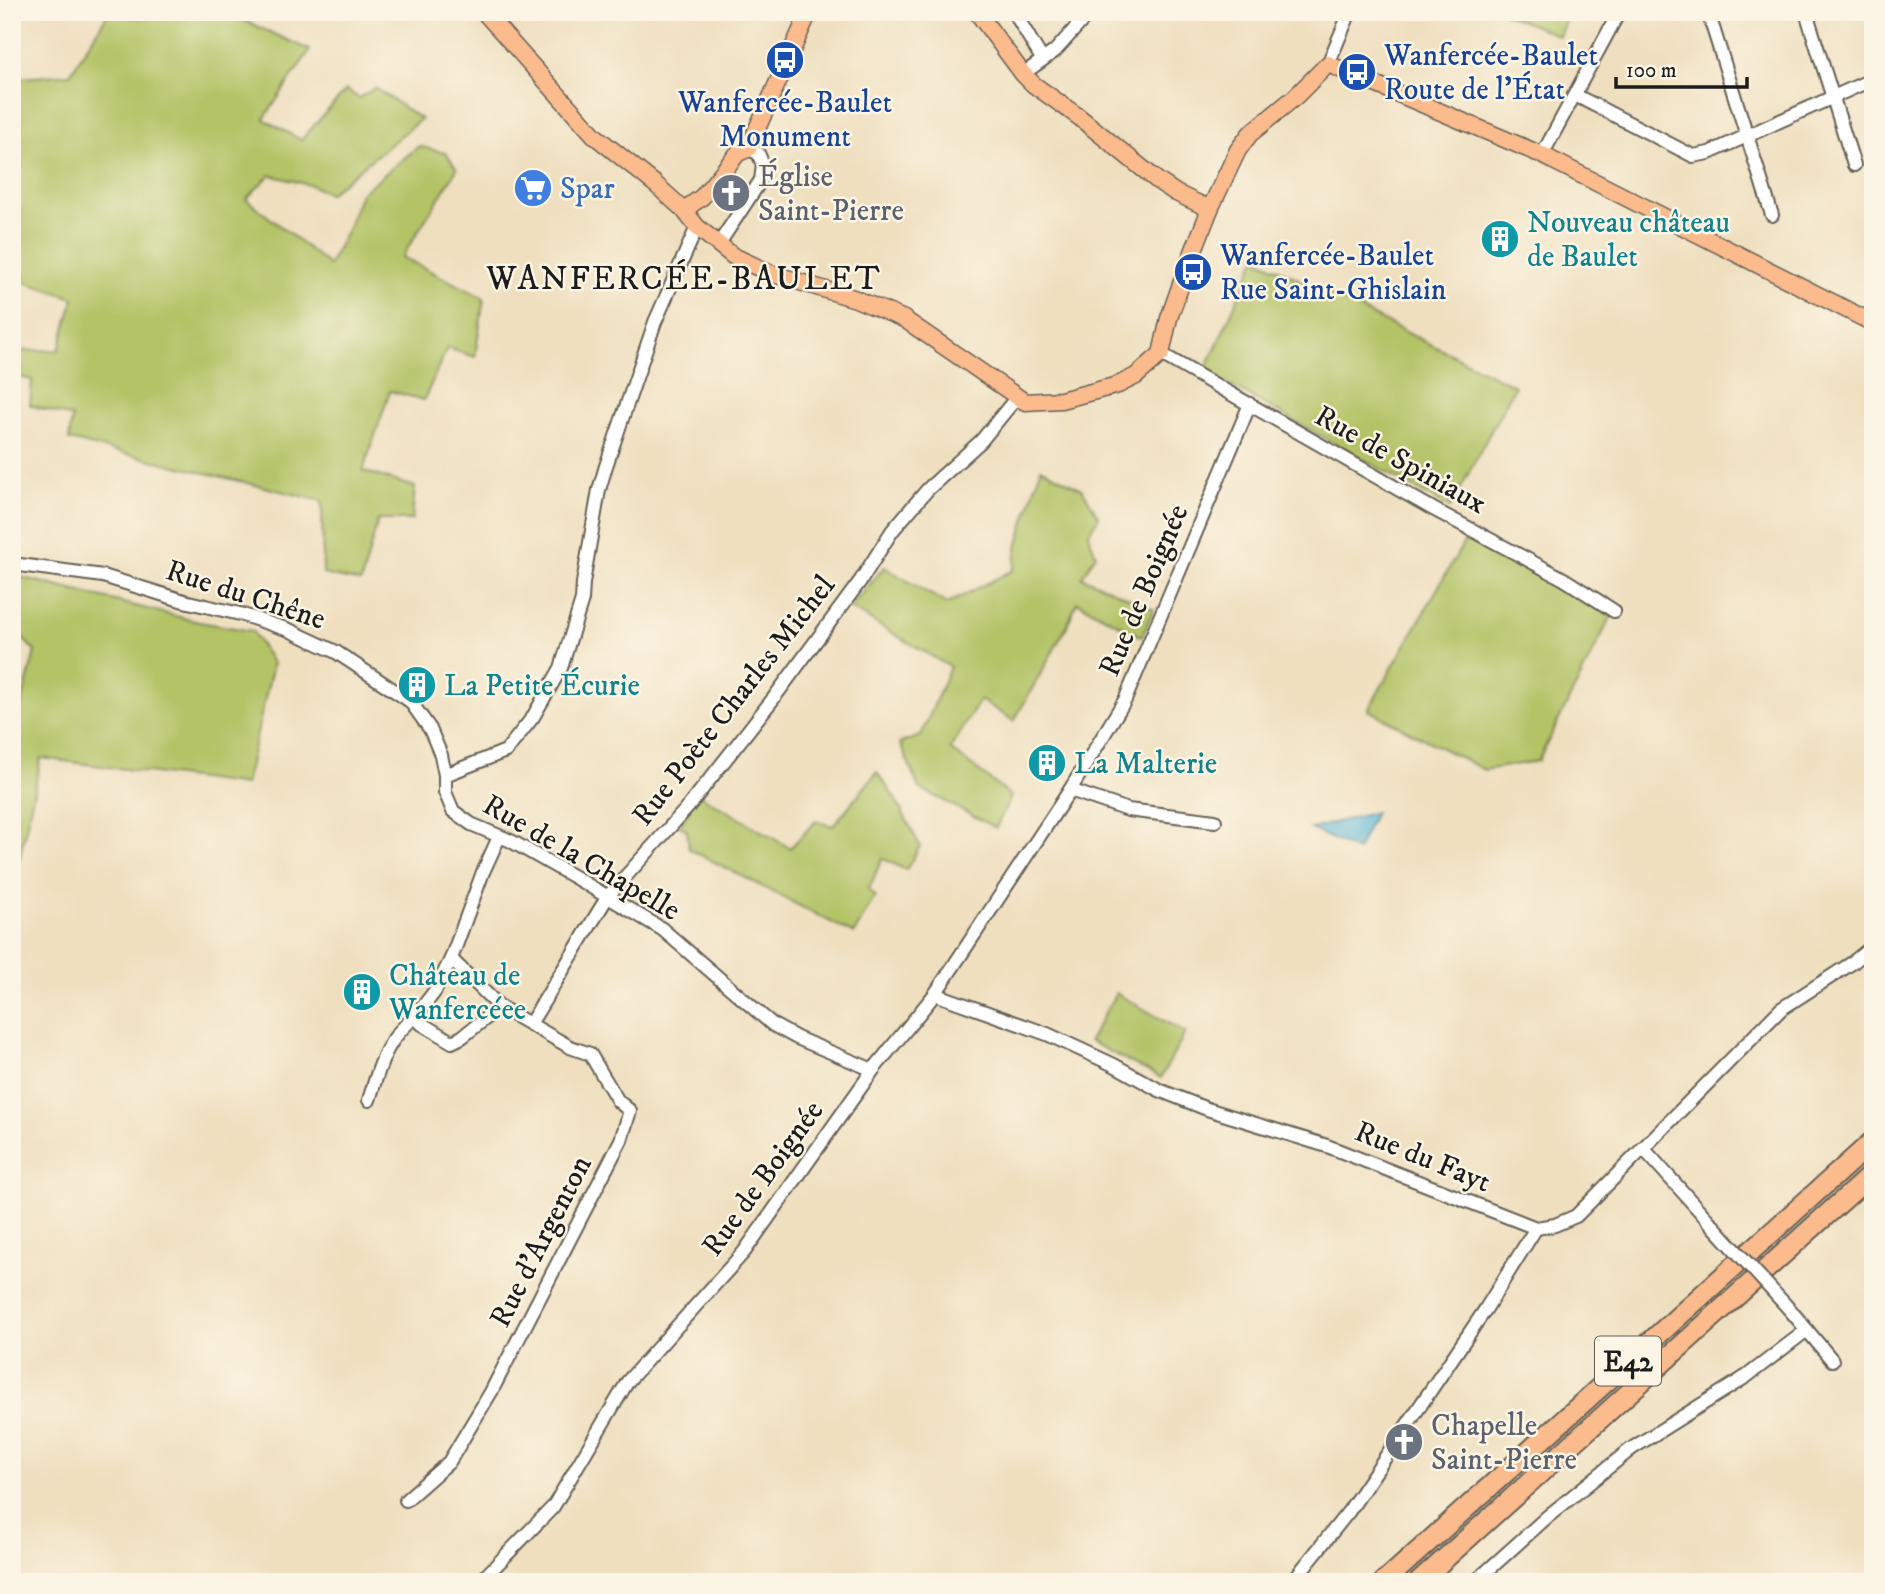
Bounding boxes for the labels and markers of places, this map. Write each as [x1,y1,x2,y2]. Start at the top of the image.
place label: Wanfercée-Baulet Route de l'État [1383,38,1598,109]
bus stop icon: Wanfercée-Baulet Monument [764,39,806,81]
bus stop icon: Wanfercée-Baulet Route de l'État [1336,51,1378,93]
place label: Wanfercée-Baulet Monument [677,85,892,156]
place label: Église Saint-Pierre [758,158,904,230]
supermarket icon: Spar [512,167,554,209]
place label: Spar [560,171,615,208]
church icon: Église Saint-Pierre [710,172,752,214]
place label: Nouveau château de Baulet [1527,205,1730,276]
building icon: Nouveau château de Baulet [1479,218,1521,260]
place label: Wanfercée-Baulet Rue Saint-Ghislain [1219,238,1447,309]
bus stop icon: Wanfercée-Baulet Rue Saint-Ghislain [1172,251,1214,293]
building icon: La Petite Écurie [396,664,438,706]
place label: La Petite Écurie [444,667,640,705]
building icon: La Malterie [1026,742,1068,784]
place label: La Malterie [1074,746,1217,783]
place label: Château de Wanfercéee [388,958,526,1029]
building icon: Château de Wanfercéee [341,971,383,1013]
place label: Chapelle Saint-Pierre [1431,1408,1577,1479]
church icon: Chapelle Saint-Pierre [1383,1421,1425,1463]

